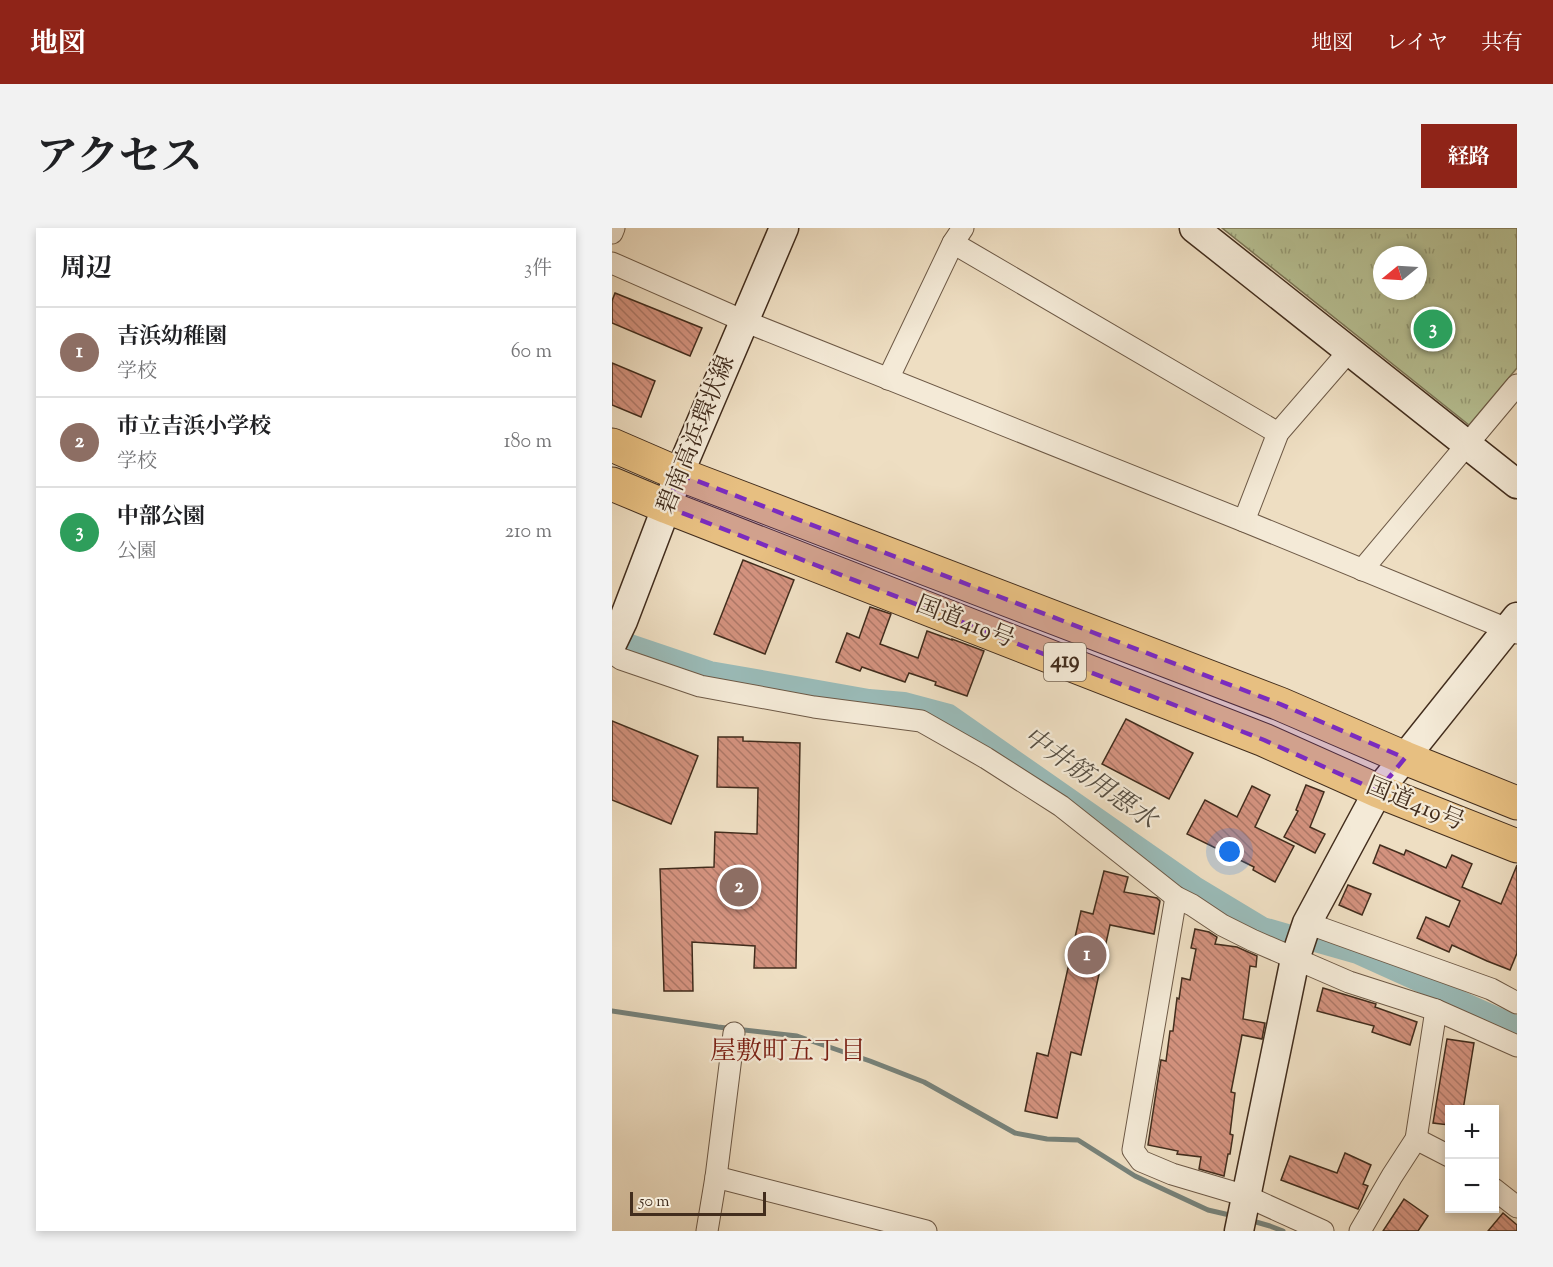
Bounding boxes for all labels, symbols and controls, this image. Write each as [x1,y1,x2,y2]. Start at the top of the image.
text: 地図 [30,25,86,65]
text: 地図 [1311,29,1353,59]
text: レイヤ [1386,29,1448,59]
text: 共有 [1481,29,1523,59]
button: 経路 [1421,124,1517,188]
text: アクセス [36,130,203,190]
north arrow [1373,246,1427,300]
text: 周辺 [60,251,112,288]
text: 3件 [524,255,552,284]
pin: 3 [1414,306,1452,352]
text: 吉浜幼稚園 [117,322,227,354]
text: 1 [76,338,83,367]
text: 60 m [511,338,552,367]
street label: 碧南高浜環状線 [650,351,744,519]
text: 学校 [117,358,157,387]
text: 市立吉浜小学校 [117,412,271,444]
text: 2 [75,428,84,457]
text: 180 m [504,428,552,457]
text: 学校 [117,448,157,477]
text: 中部公園 [117,502,205,534]
text: 3 [75,518,84,547]
text: 210 m [505,518,552,547]
text: 公園 [117,538,157,567]
street label: 国道419号 [911,589,1019,657]
road number: 419 [1044,643,1086,681]
water label: 中井筋用悪水 [1014,719,1166,841]
street label: 国道419号 [1361,770,1469,840]
your location [1215,837,1244,866]
pin: 2 [720,864,758,910]
pin: 1 [1068,932,1106,978]
district label: 屋敷町五丁目 [710,1034,866,1071]
map controls [1445,1105,1499,1213]
button: + [1445,1105,1499,1159]
button: − [1445,1159,1499,1213]
scale bar [630,1189,766,1216]
text: 50 m [639,1191,670,1214]

